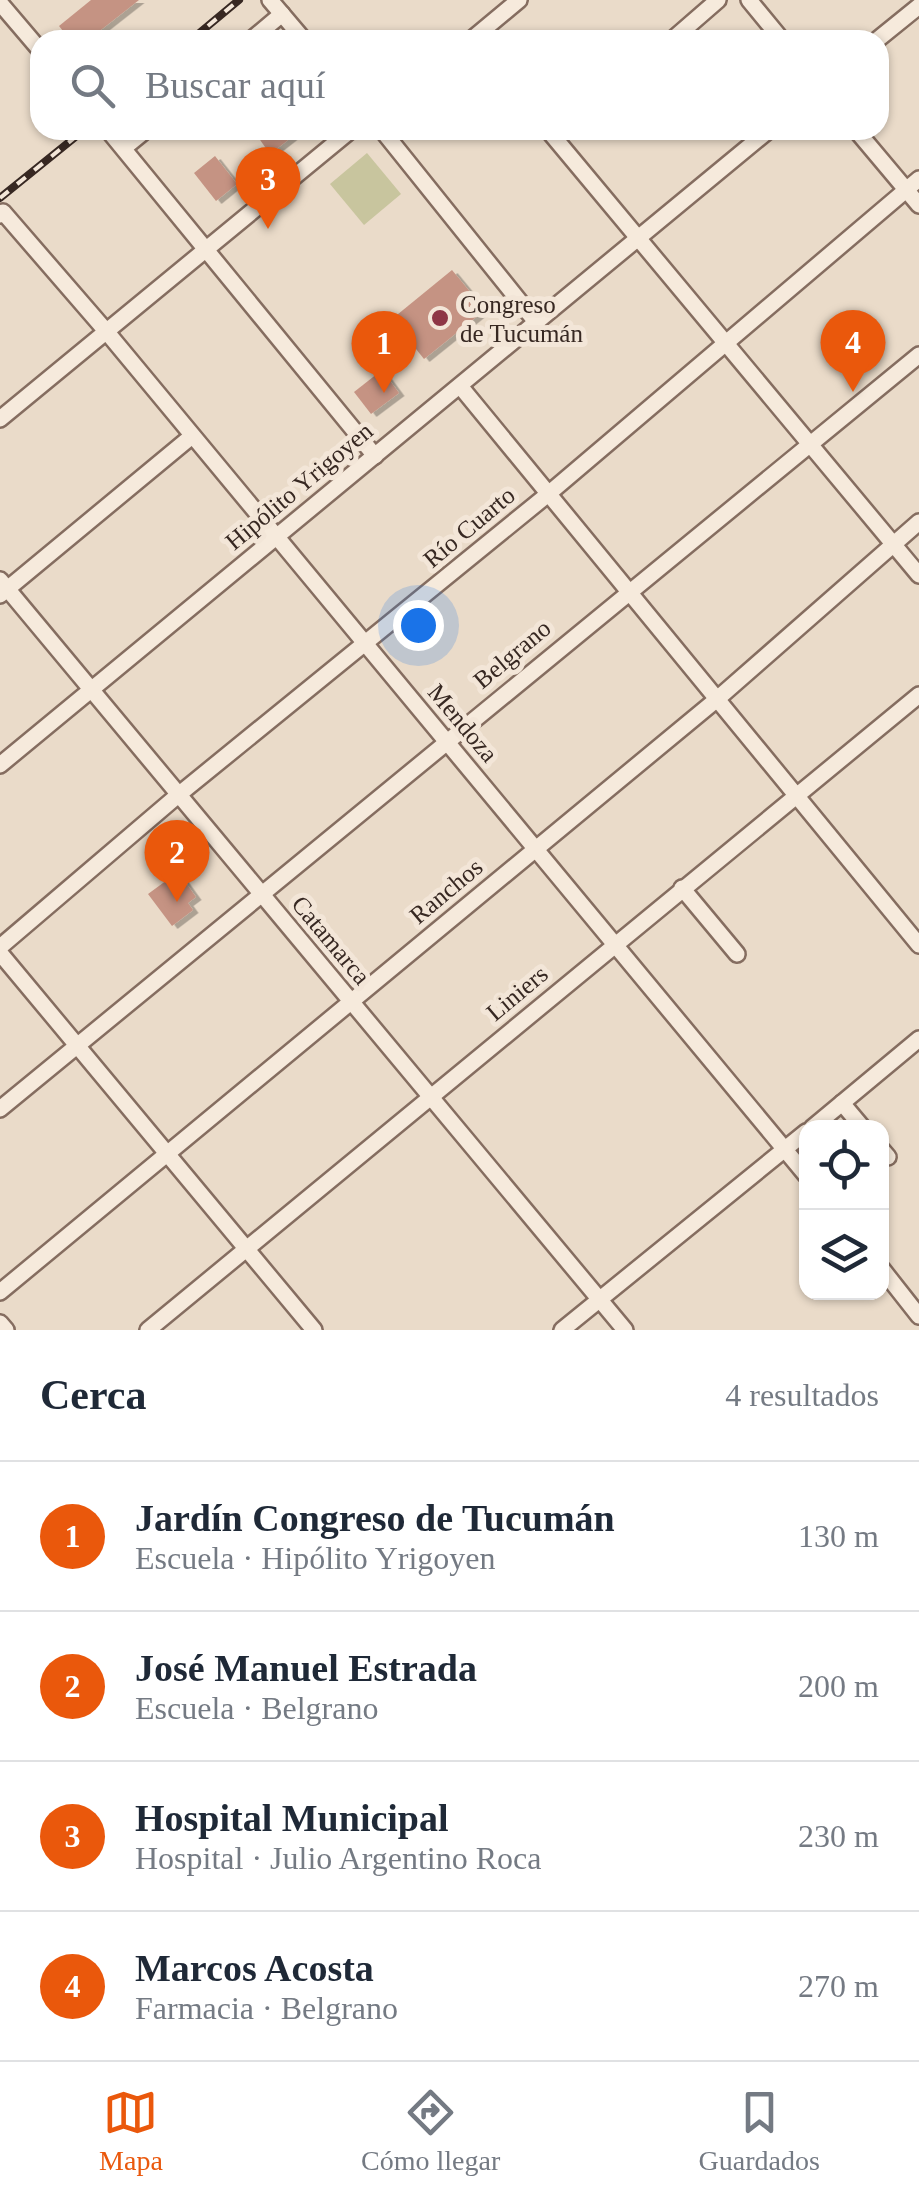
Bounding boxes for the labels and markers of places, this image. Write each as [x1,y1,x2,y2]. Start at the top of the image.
pin: 3 [236,146,300,229]
place label: Congreso de Tucumán [460,291,583,347]
marker: Congreso de Tucumán [429,307,451,329]
pin: 1 [352,310,416,393]
pin: 4 [820,310,886,392]
pin: 2 [144,820,210,902]

